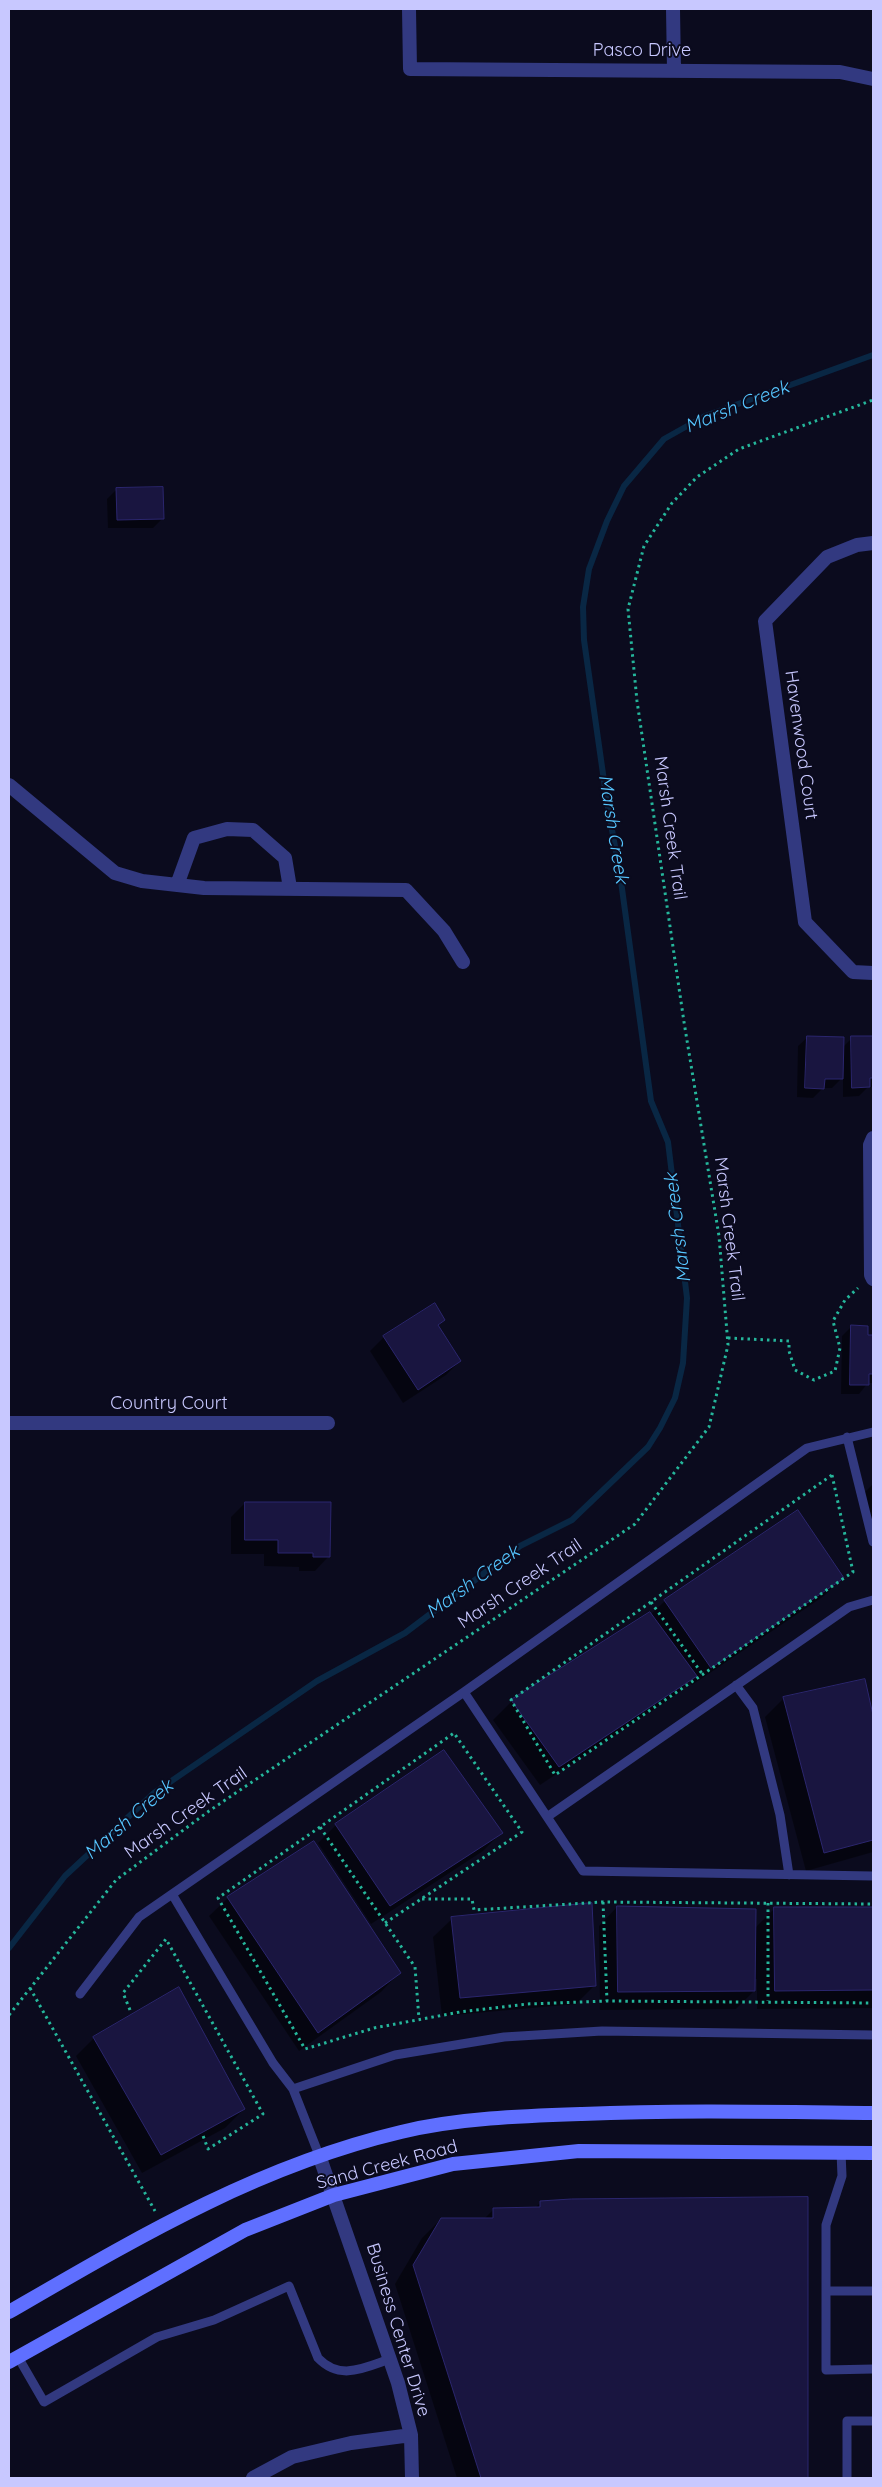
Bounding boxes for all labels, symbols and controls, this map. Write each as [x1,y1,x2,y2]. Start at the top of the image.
street label: Pasco Drive [593,40,691,62]
water label: Marsh Creek [682,376,792,438]
street label: Havenwood Court [780,669,822,821]
street label: Marsh Creek Trail [649,755,691,901]
water label: Marsh Creek [593,773,633,885]
street label: Marsh Creek Trail [709,1156,749,1302]
water label: Marsh Creek [660,1172,696,1284]
street label: Country Court [110,1393,228,1415]
street label: Marsh Creek Trail [454,1535,586,1633]
water label: Marsh Creek [422,1540,524,1624]
street label: Marsh Creek Trail [120,1763,252,1863]
water label: Marsh Creek [80,1775,178,1865]
street label: Sand Creek Road [314,2136,460,2194]
street label: Business Center Drive [361,2241,435,2419]

